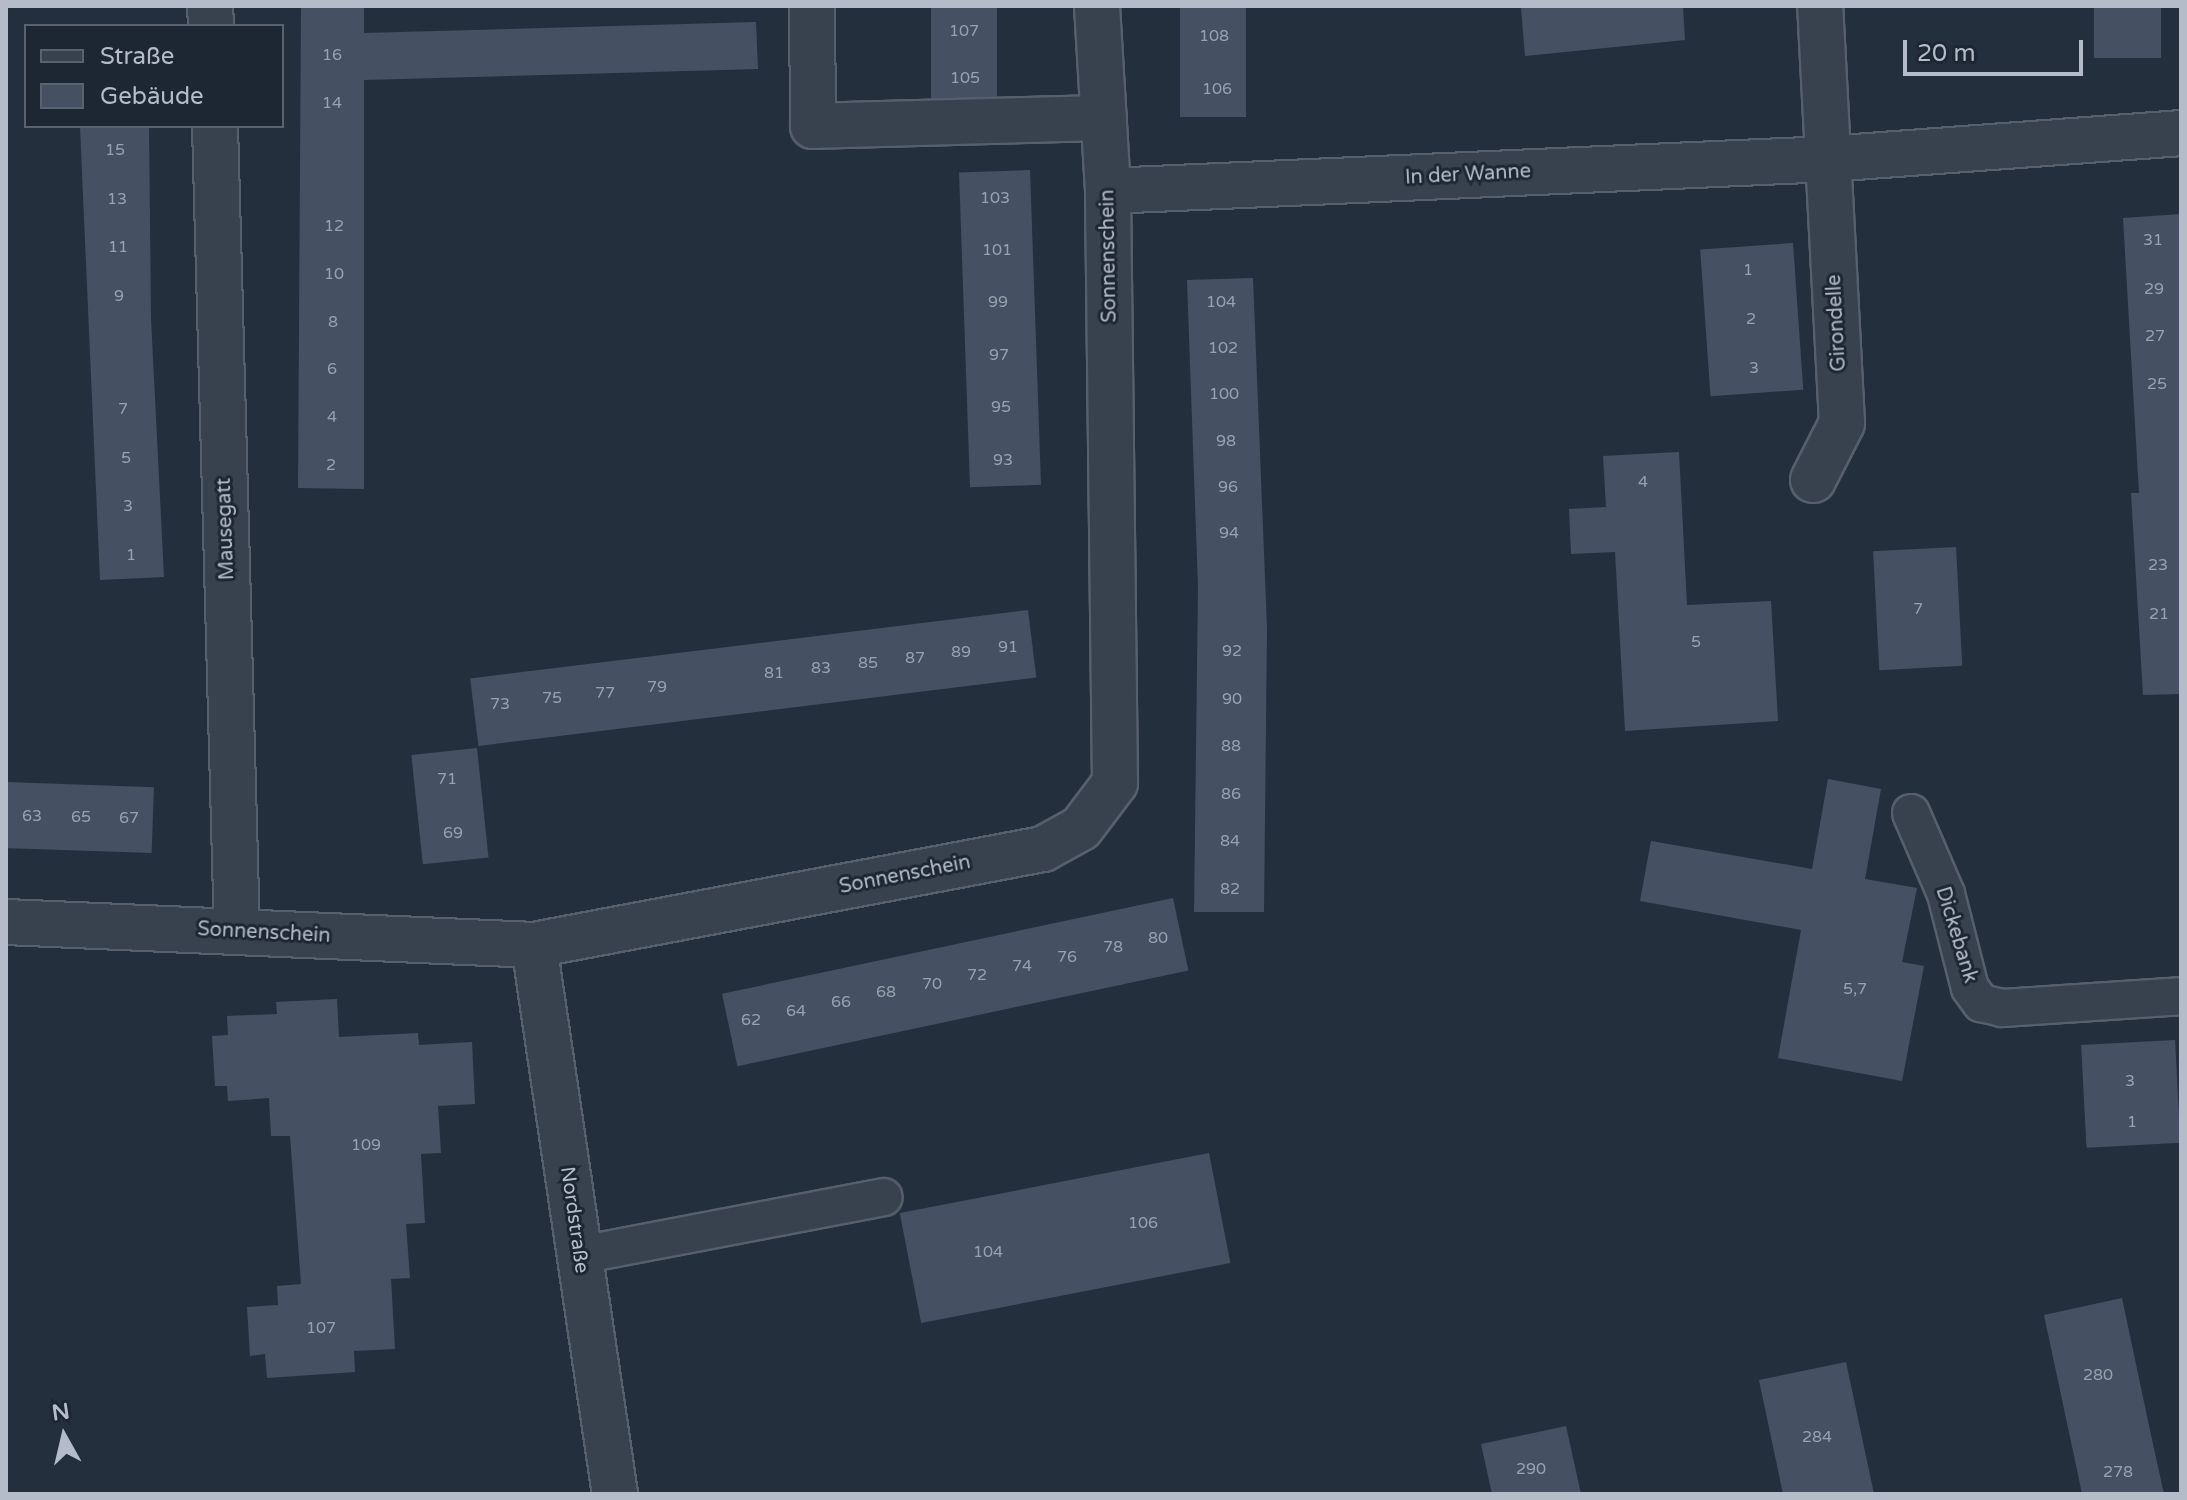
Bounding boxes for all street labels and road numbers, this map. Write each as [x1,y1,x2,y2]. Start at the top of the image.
street label: In der Wanne [1404,160,1532,190]
street label: Sonnenschein [1096,189,1122,323]
street label: Girondelle [1822,274,1852,372]
street label: Mausegatt [212,477,240,581]
street label: Sonnenschein [837,851,973,899]
street label: Dickebank [1930,884,1982,986]
street label: Sonnenschein [197,918,331,948]
street label: Nordstraße [555,1165,593,1275]

